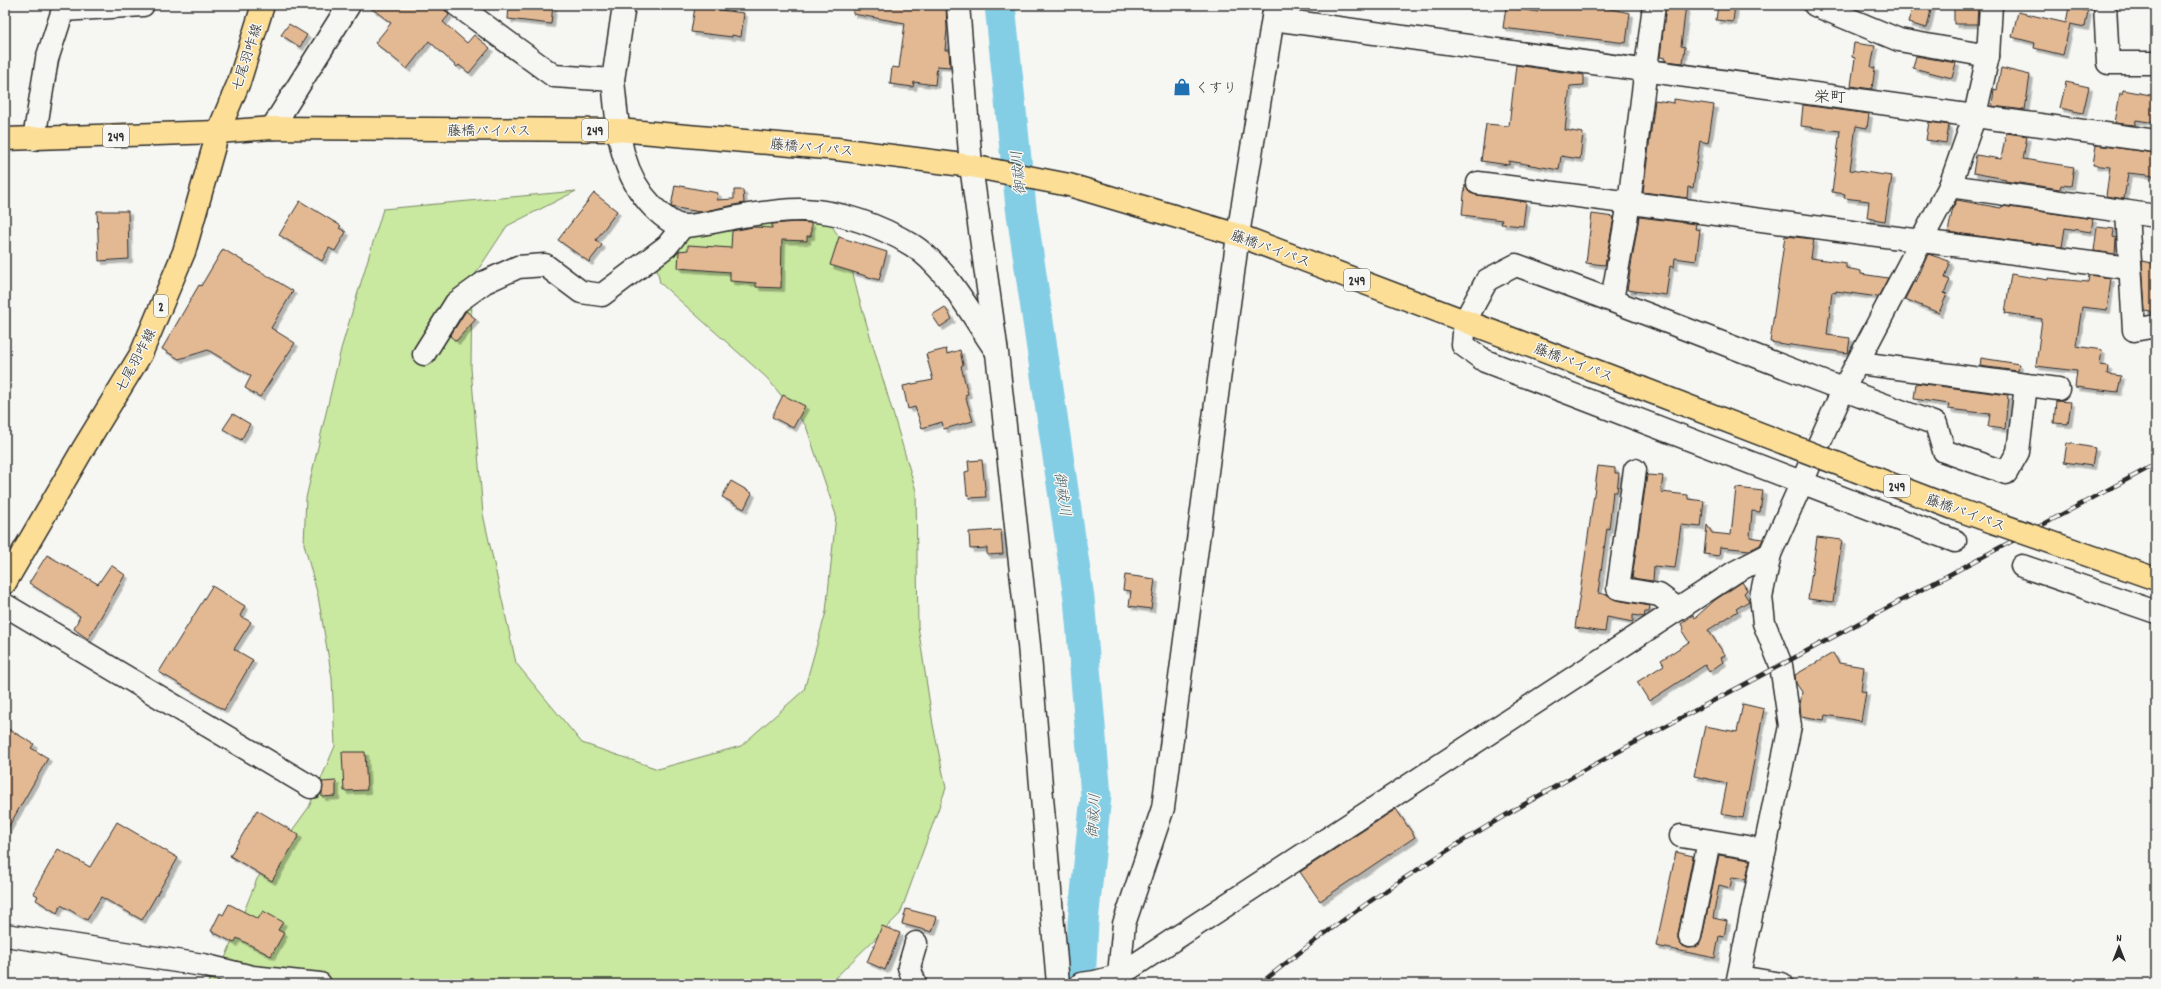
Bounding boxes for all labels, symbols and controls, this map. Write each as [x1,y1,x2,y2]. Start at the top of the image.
street label: 七尾羽咋線 [228,21,268,94]
shop icon: くすり [1172,77,1192,97]
place label: くすり [1195,79,1237,99]
district label: 栄町 [1814,87,1846,110]
road number: 249 [582,119,608,141]
street label: 藤橋バイパス [447,122,531,142]
road number: 249 [103,125,129,147]
street label: 藤橋バイパス [769,135,854,163]
water label: 御祓川 [1007,149,1033,196]
street label: 藤橋バイパス [1228,226,1313,274]
road number: 249 [1344,269,1370,291]
road number: 2 [154,295,168,317]
street label: 七尾羽咋線 [112,325,162,397]
street label: 藤橋バイパス [1531,340,1616,388]
water label: 御祓川 [1047,470,1075,518]
road number: 249 [1884,475,1910,497]
street label: 藤橋バイパス [1923,490,2008,538]
water label: 御祓川 [1082,793,1108,839]
north arrow [2099,927,2139,967]
text: N [2116,931,2122,947]

